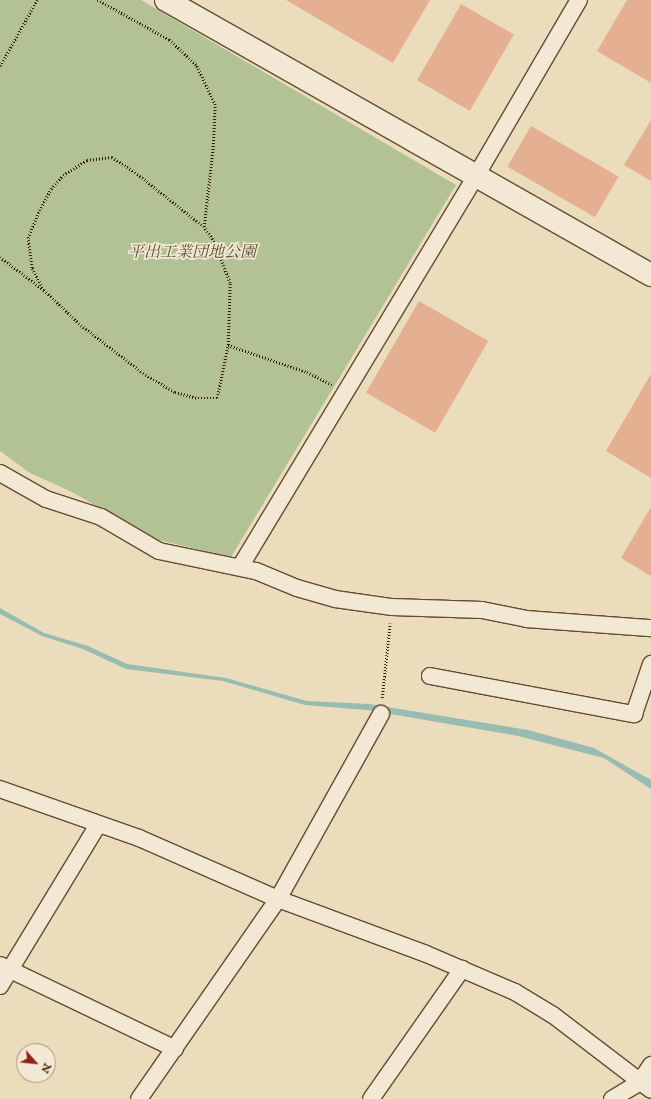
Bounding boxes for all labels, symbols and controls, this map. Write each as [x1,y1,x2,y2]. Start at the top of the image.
park label: 平出工業団地公園 [128,243,256,263]
north arrow [16,1043,56,1083]
text: N [37,1061,54,1075]

